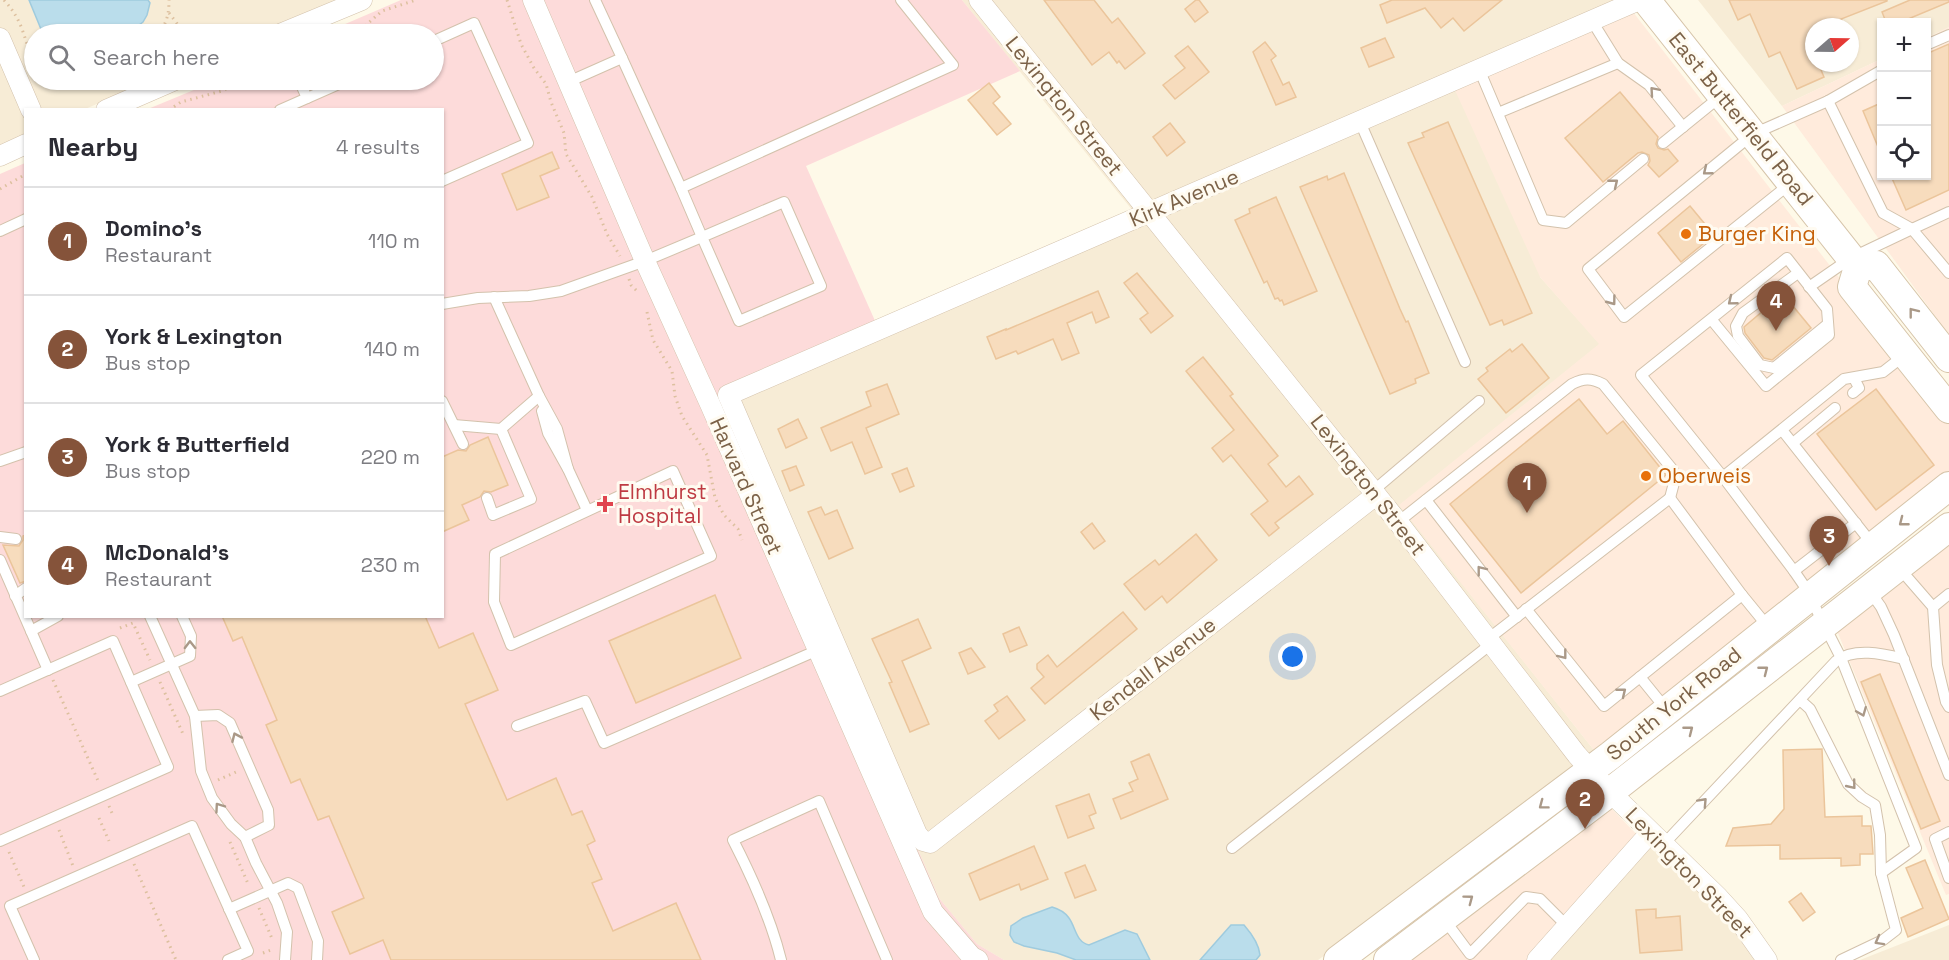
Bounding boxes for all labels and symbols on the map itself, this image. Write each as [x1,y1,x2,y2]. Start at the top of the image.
north arrow [1805,18,1859,72]
street label: East Butterfield Road [1663,27,1820,211]
street label: Lexington Street [1000,30,1129,181]
one-way arrow [1650,87,1661,98]
street label: Kirk Avenue [1125,162,1243,233]
one-way arrow [1703,164,1714,175]
one-way arrow [1607,180,1618,191]
place label: Burger King [1698,220,1816,247]
marker: Burger King [1679,227,1693,241]
pin: 4 [1756,282,1796,331]
one-way arrow [1728,294,1739,305]
one-way arrow [1605,295,1616,306]
one-way arrow [1909,308,1920,319]
street label: Lexington Street [1305,409,1432,561]
street label: Harvard Street [704,413,789,559]
place label: Oberweis [1658,462,1751,489]
pin: 1 [1508,464,1546,513]
marker: Oberweis [1639,469,1653,483]
place label: Elmhurst Hospital [618,478,707,529]
marker: Elmhurst Hospital [596,495,614,513]
one-way arrow [1899,514,1910,525]
pin: 3 [1810,516,1848,566]
one-way arrow [1477,566,1488,577]
street label: Kendall Avenue [1084,611,1221,726]
one-way arrow [184,641,196,650]
street label: South York Road [1600,641,1747,766]
your location [1278,642,1307,671]
one-way arrow [1555,648,1566,659]
one-way arrow [1758,667,1769,678]
one-way arrow [1615,688,1626,699]
one-way arrow [1855,706,1868,717]
one-way arrow [1682,726,1693,737]
one-way arrow [231,732,243,743]
one-way arrow [1844,778,1855,789]
pin: 2 [1566,780,1604,829]
one-way arrow [1539,798,1550,809]
one-way arrow [1696,799,1707,810]
street label: Lexington Street [1620,801,1759,944]
one-way arrow [215,802,226,813]
one-way arrow [1463,896,1474,907]
one-way arrow [1875,934,1885,945]

